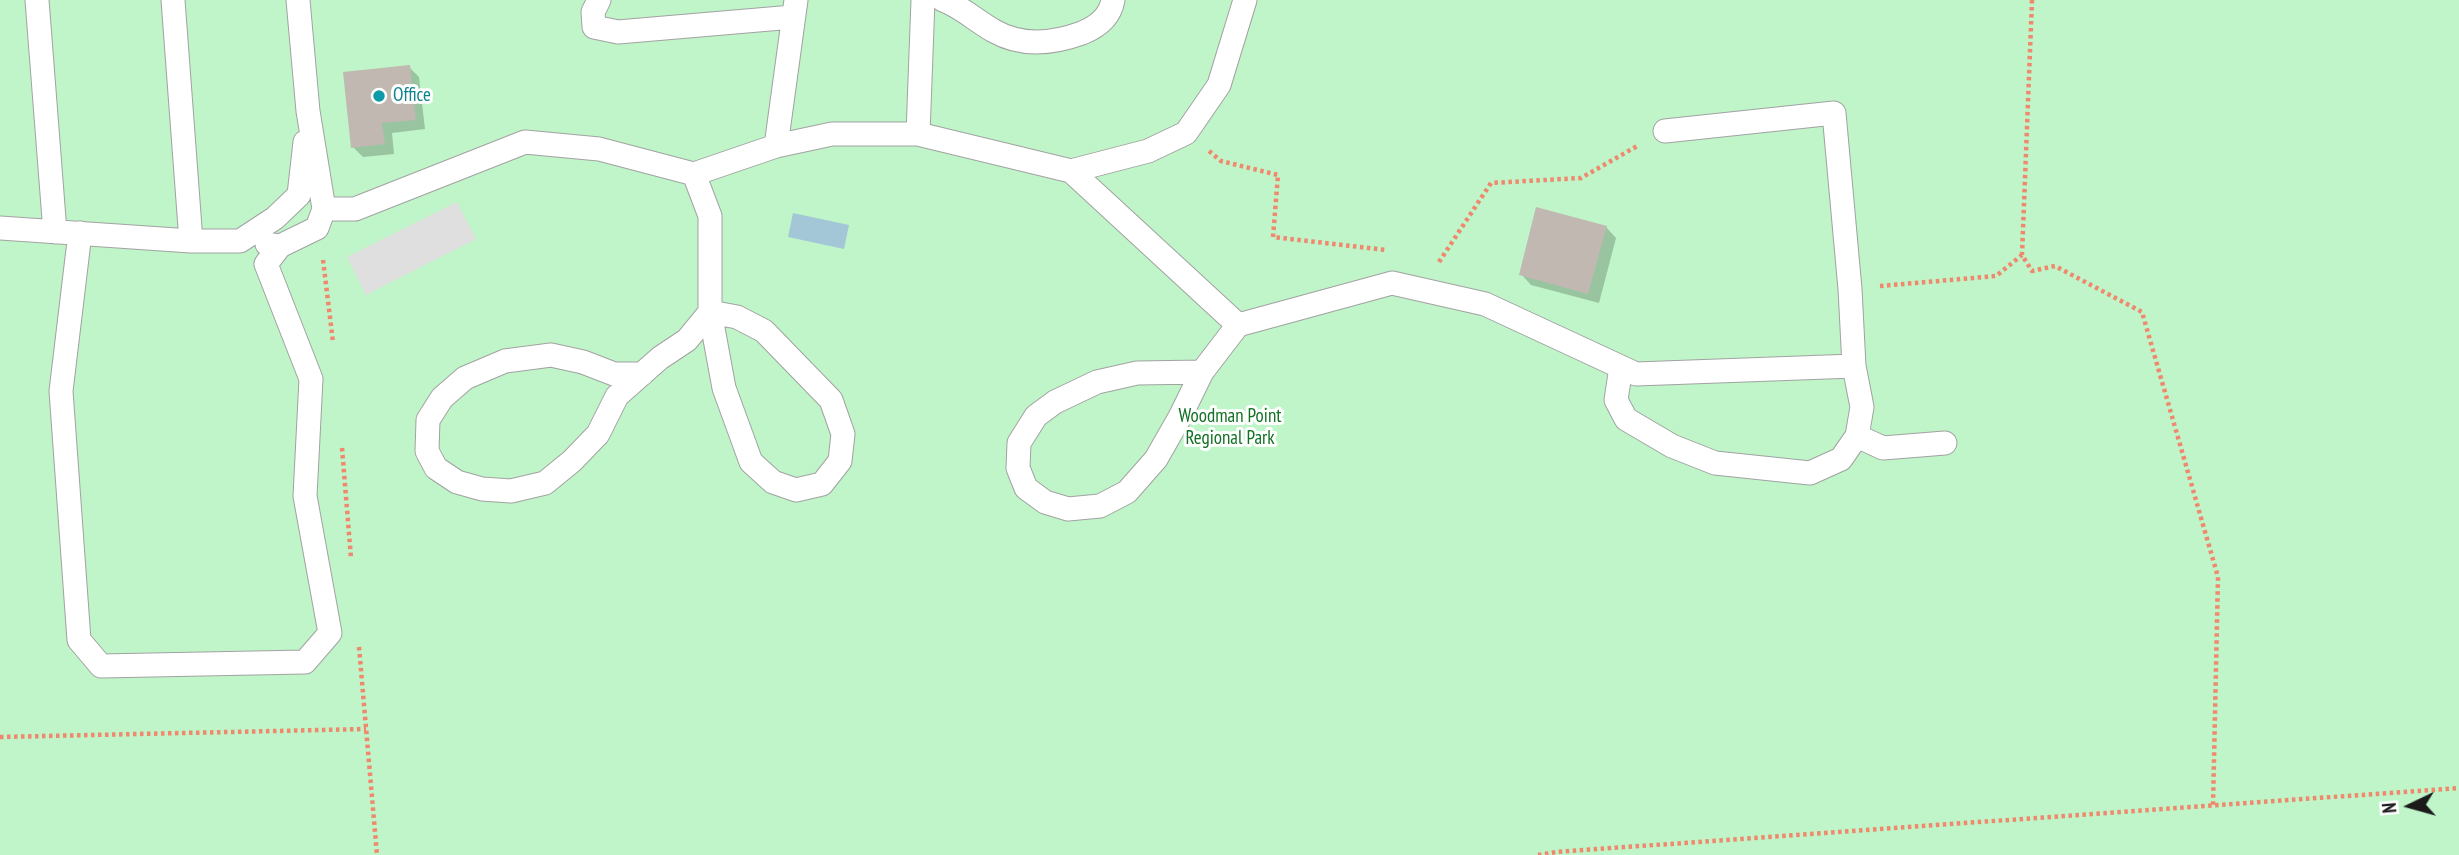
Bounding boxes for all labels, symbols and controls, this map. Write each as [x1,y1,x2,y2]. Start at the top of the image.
place label: Office [393,85,431,107]
marker: Office [371,88,387,104]
park label: Woodman Point Regional Park [1179,406,1281,450]
north arrow [2375,771,2445,841]
text: N [2377,802,2401,814]

